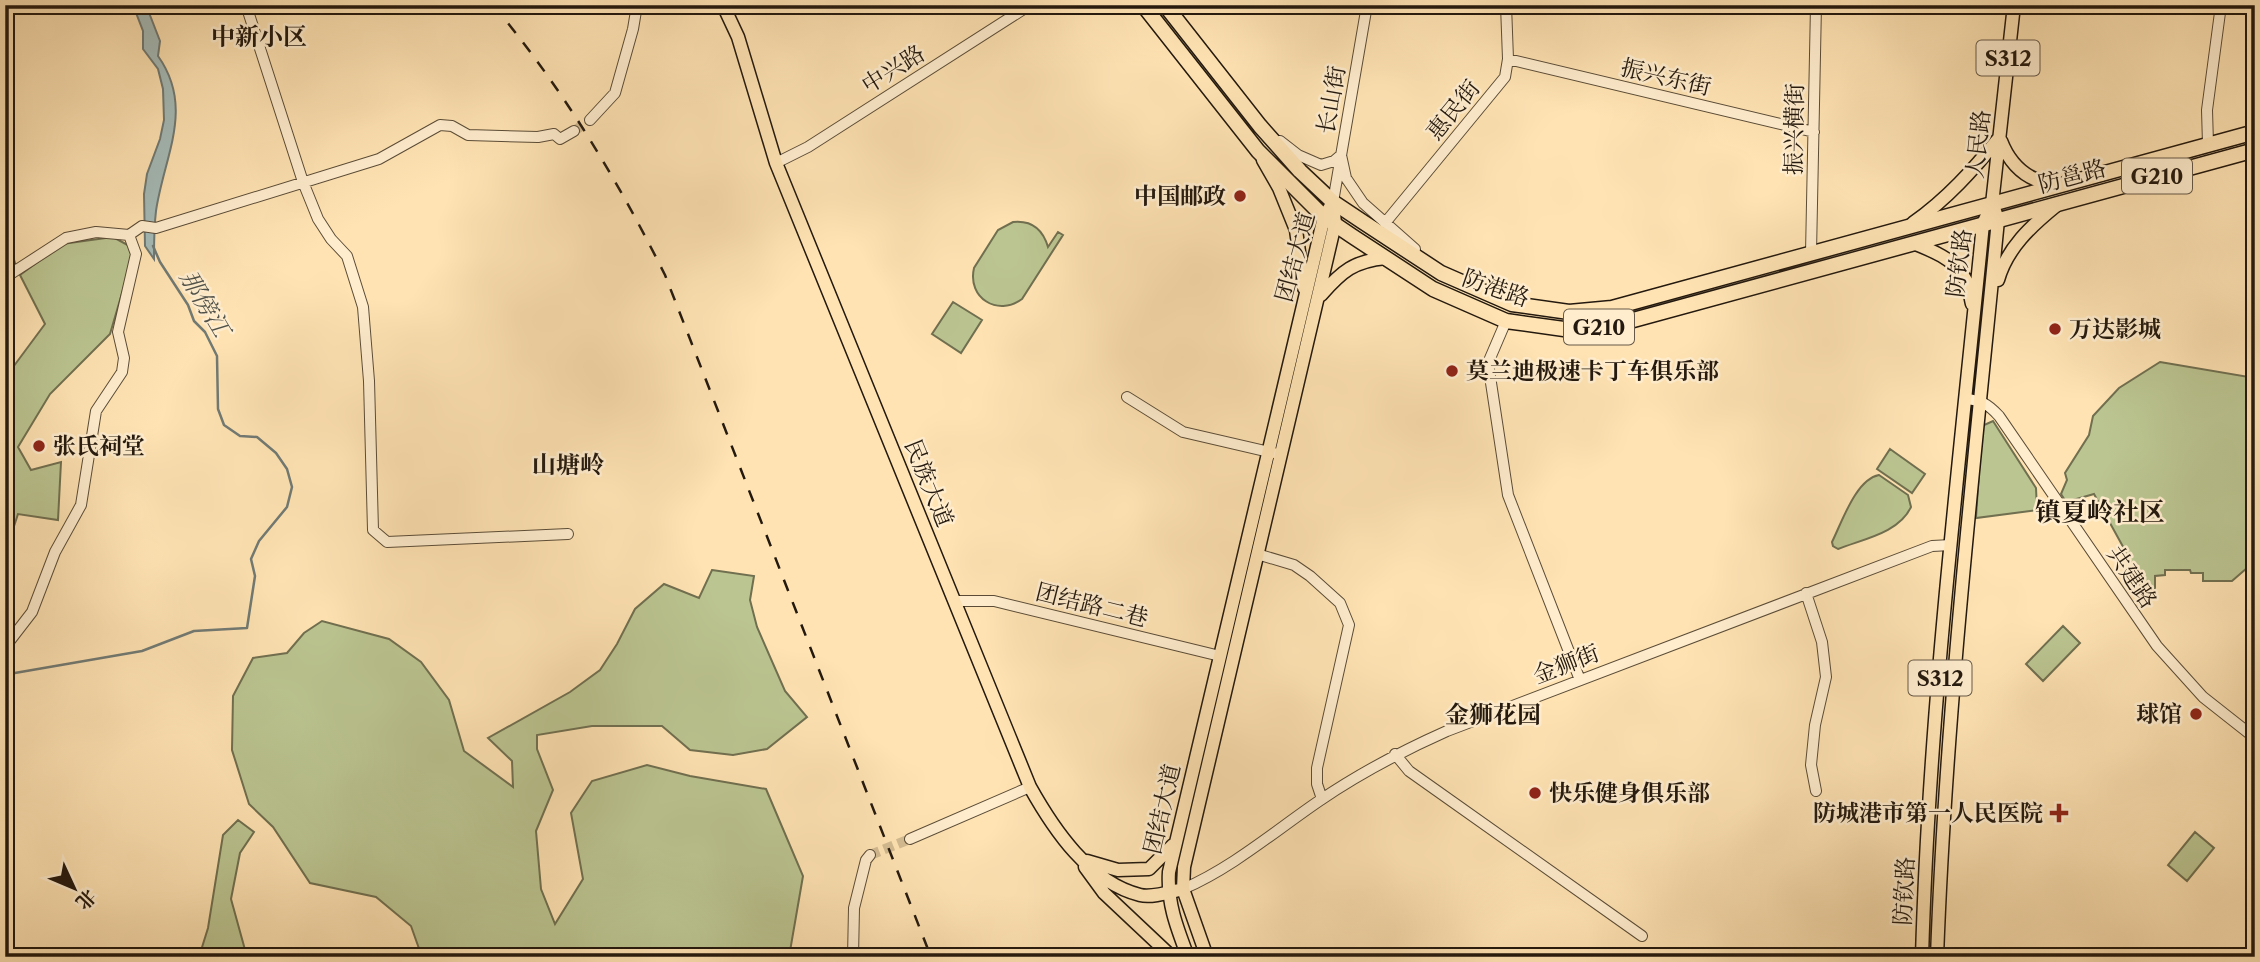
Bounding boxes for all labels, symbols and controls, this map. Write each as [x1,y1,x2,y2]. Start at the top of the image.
district label: 中新小区 [211,22,307,51]
street label: 中兴路 [856,39,930,99]
road number: S312 [1976,41,2039,76]
street label: 振兴东街 [1618,53,1714,101]
street label: 长山街 [1311,64,1351,136]
street label: 惠民街 [1420,74,1486,146]
street label: 振兴横街 [1779,83,1809,175]
street label: 人民路 [1960,108,1996,180]
street label: 防邕路 [2035,154,2109,198]
road number: G210 [2122,158,2192,194]
place label: 中国邮政 [1134,182,1226,210]
marker: 中国邮政 [1232,188,1248,204]
street label: 团结大道 [1270,209,1320,305]
street label: 防钦路 [1941,227,1977,299]
street label: 防港路 [1459,264,1533,312]
water label: 那傍江 [174,265,238,344]
road number: G210 [1564,310,1634,344]
place label: 万达影城 [2069,315,2161,343]
marker: 万达影城 [2047,321,2063,337]
place label: 莫兰迪极速卡丁车俱乐部 [1466,357,1719,385]
marker: 莫兰迪极速卡丁车俱乐部 [1444,363,1460,379]
place label: 张氏祠堂 [53,432,145,460]
street label: 民族大道 [899,435,959,531]
marker: 张氏祠堂 [31,438,47,454]
district label: 山塘岭 [532,450,604,479]
district label: 镇夏岭社区 [2035,496,2165,528]
street label: 共建路 [2101,541,2163,613]
street label: 团结路二巷 [1033,578,1151,632]
street label: 金狮街 [1529,639,1603,689]
road number: S312 [1909,660,1972,696]
district label: 金狮花园 [1445,700,1541,729]
place label: 球馆 [2136,700,2182,728]
marker: 球馆 [2188,706,2204,722]
street label: 团结大道 [1138,761,1186,857]
place label: 快乐健身俱乐部 [1549,779,1710,807]
marker: 快乐健身俱乐部 [1527,785,1543,801]
place label: 防城港市第一人民医院 [1813,799,2043,827]
marker: 防城港市第一人民医院 [2049,803,2069,823]
north arrow [38,853,108,923]
street label: 防钦路 [1888,856,1920,926]
text: 北 [71,885,101,914]

